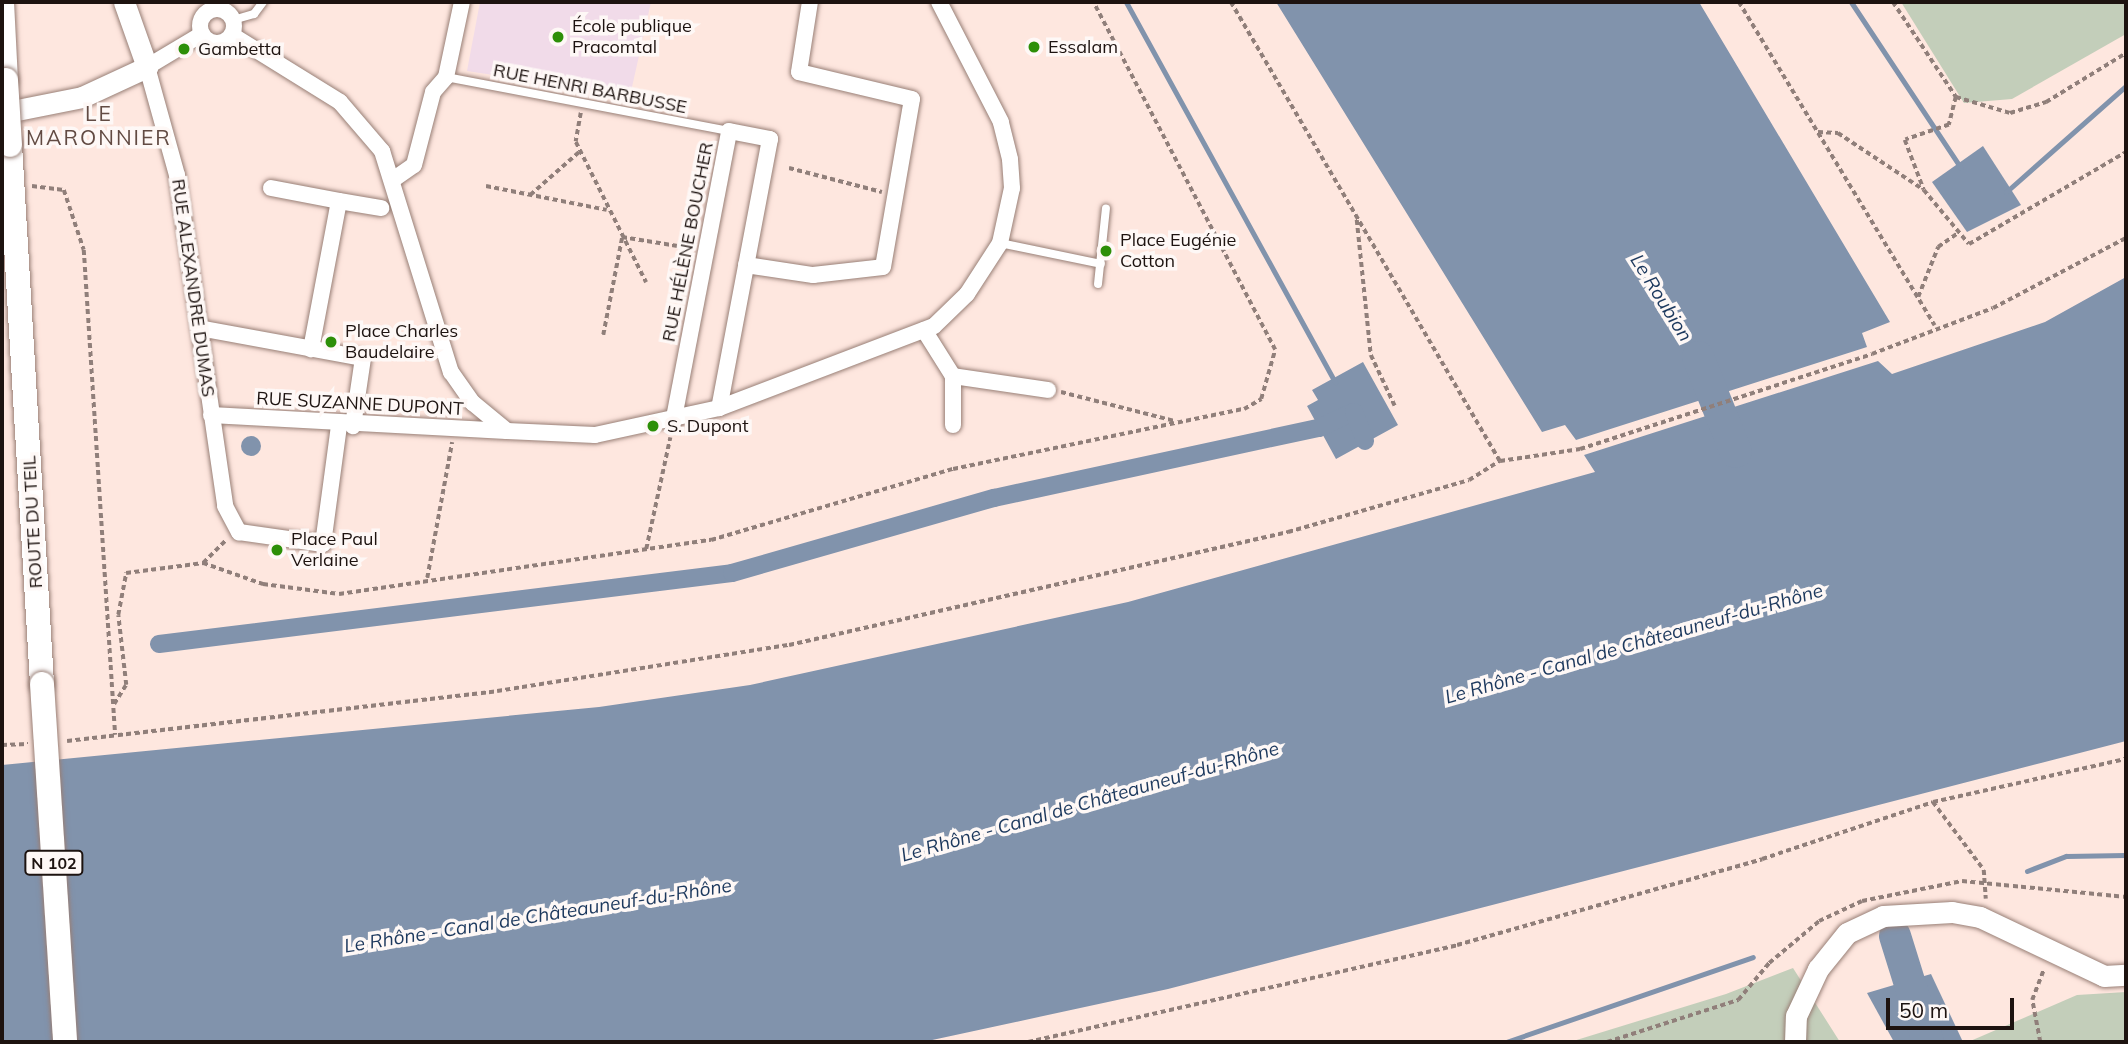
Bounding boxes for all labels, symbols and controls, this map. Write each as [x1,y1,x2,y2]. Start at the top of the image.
place label: École publique Pracomtal [572,16,692,58]
marker: École publique Pracomtal [550,29,566,45]
place label: Essalam [1048,36,1118,58]
place label: Gambetta [198,38,282,60]
marker: Essalam [1026,39,1042,55]
marker: Gambetta [176,41,192,57]
street label: RUE HENRI BARBUSSE [491,60,689,118]
district label: LE MARONNIER [27,100,171,150]
street label: RUE HÉLÈNE BOUCHER [658,140,718,344]
street label: RUE ALEXANDRE DUMAS [167,178,219,398]
place label: Place Eugénie Cotton [1120,230,1236,272]
marker: Place Eugénie Cotton [1098,243,1114,259]
water label: Le Roubion [1625,250,1697,346]
place label: Place Charles Baudelaire [345,321,458,364]
marker: Place Charles Baudelaire [323,334,339,350]
street label: RUE SUZANNE DUPONT [256,388,464,420]
place label: S. Dupont [667,415,749,437]
marker: S. Dupont [645,418,661,434]
street label: ROUTE DU TEIL [19,455,47,589]
place label: Place Paul Verlaine [291,529,378,572]
marker: Place Paul Verlaine [269,542,285,558]
water label: Le Rhône - Canal de Châteauneuf-du-Rhône [1442,579,1826,709]
water label: Le Rhône - Canal de Châteauneuf-du-Rhône [898,737,1282,867]
road number: N 102 [24,850,84,876]
water label: Le Rhône - Canal de Châteauneuf-du-Rhône [343,874,733,958]
scale bar [1890,984,2018,1028]
text: 50 m [1899,997,1948,1023]

